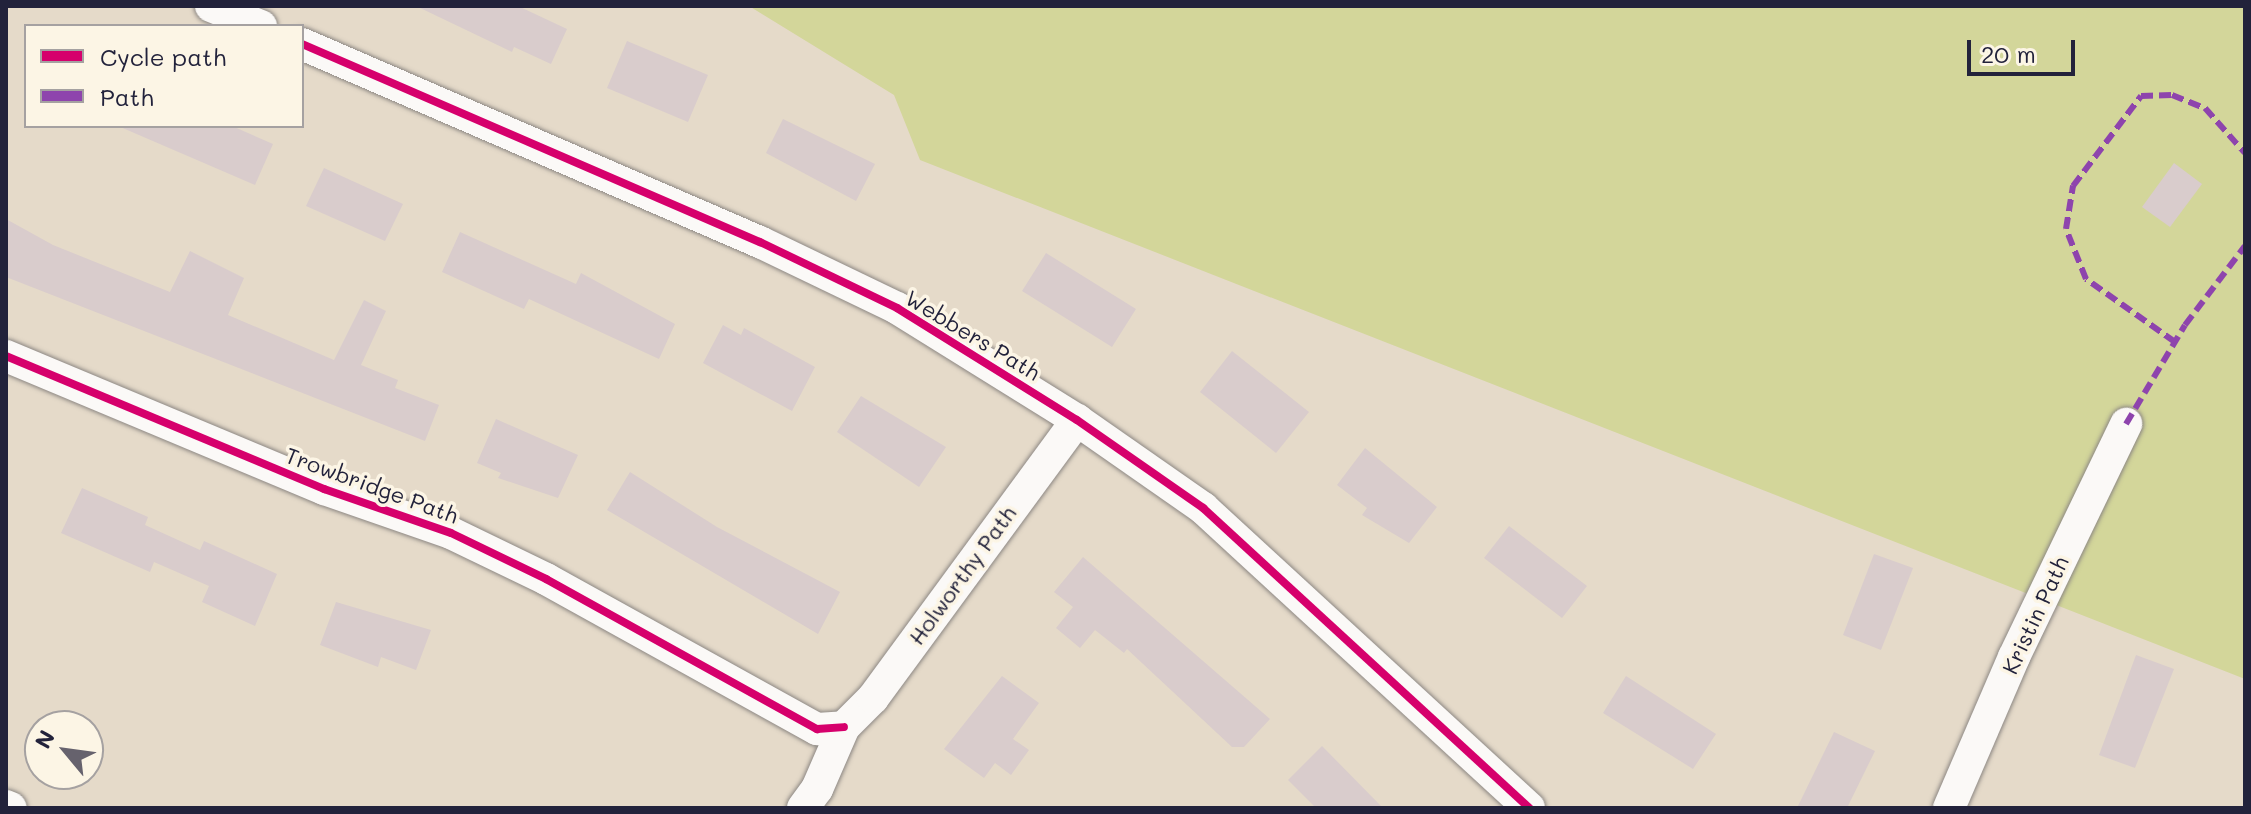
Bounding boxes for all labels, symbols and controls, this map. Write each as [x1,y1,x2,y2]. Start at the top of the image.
legend [24,24,304,128]
scale bar [1971,24,2079,74]
text: 20 m [1981,38,2036,69]
text: Cycle path [100,41,226,72]
text: Path [100,81,154,112]
street label: Webbers Path [901,284,1045,386]
street label: Trowbridge Path [282,442,462,528]
street label: Holworthy Path [903,500,1021,650]
street label: Kristin Path [1996,552,2074,678]
north arrow [24,710,104,790]
text: N [28,725,61,753]

